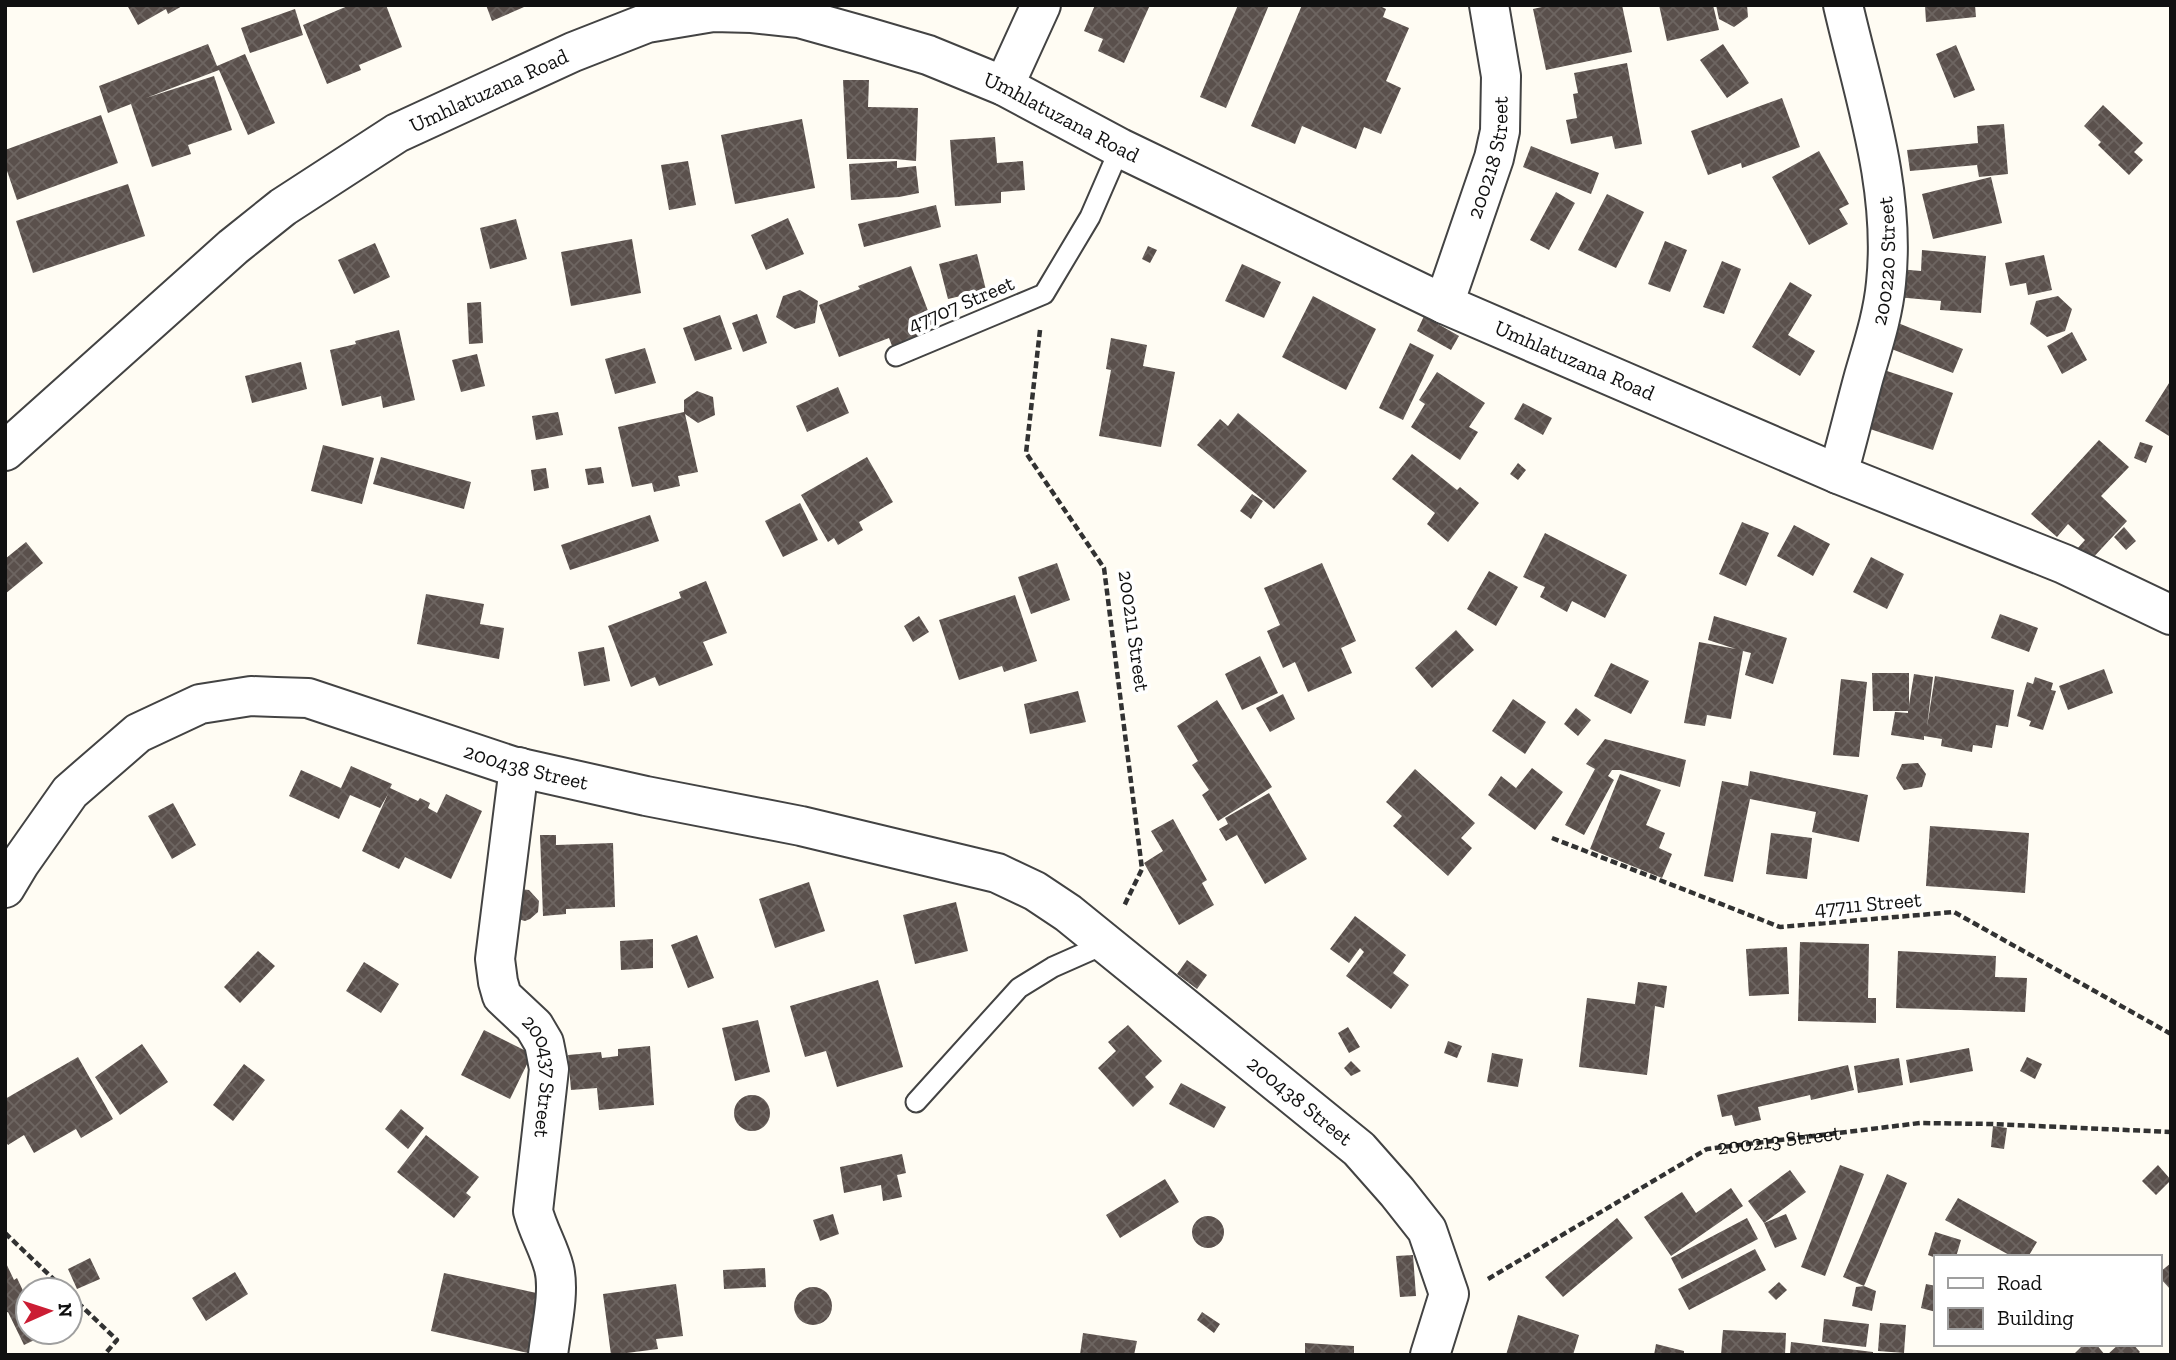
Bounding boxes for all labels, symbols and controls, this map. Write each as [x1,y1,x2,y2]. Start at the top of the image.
street label: Umhlatuzana Road [405,43,572,138]
street label: Umhlatuzana Road [980,66,1144,168]
street label: 200218 Street [1461,96,1513,222]
street label: 200220 Street [1866,195,1900,328]
street label: 47707 Street [904,270,1018,337]
street label: Umhlatuzana Road [1491,314,1659,406]
street label: 200211 Street [1114,569,1155,693]
street label: 200438 Street [461,738,591,795]
street label: 47711 Street [1814,886,1923,921]
street label: 200437 Street [517,1009,562,1139]
street label: 200438 Street [1242,1050,1358,1151]
street label: 200213 Street [1715,1120,1842,1160]
legend [1934,1255,2162,1346]
text: Road [1997,1270,2043,1295]
north arrow [14,1276,84,1346]
text: N [54,1302,77,1318]
text: Building [1997,1305,2074,1330]

